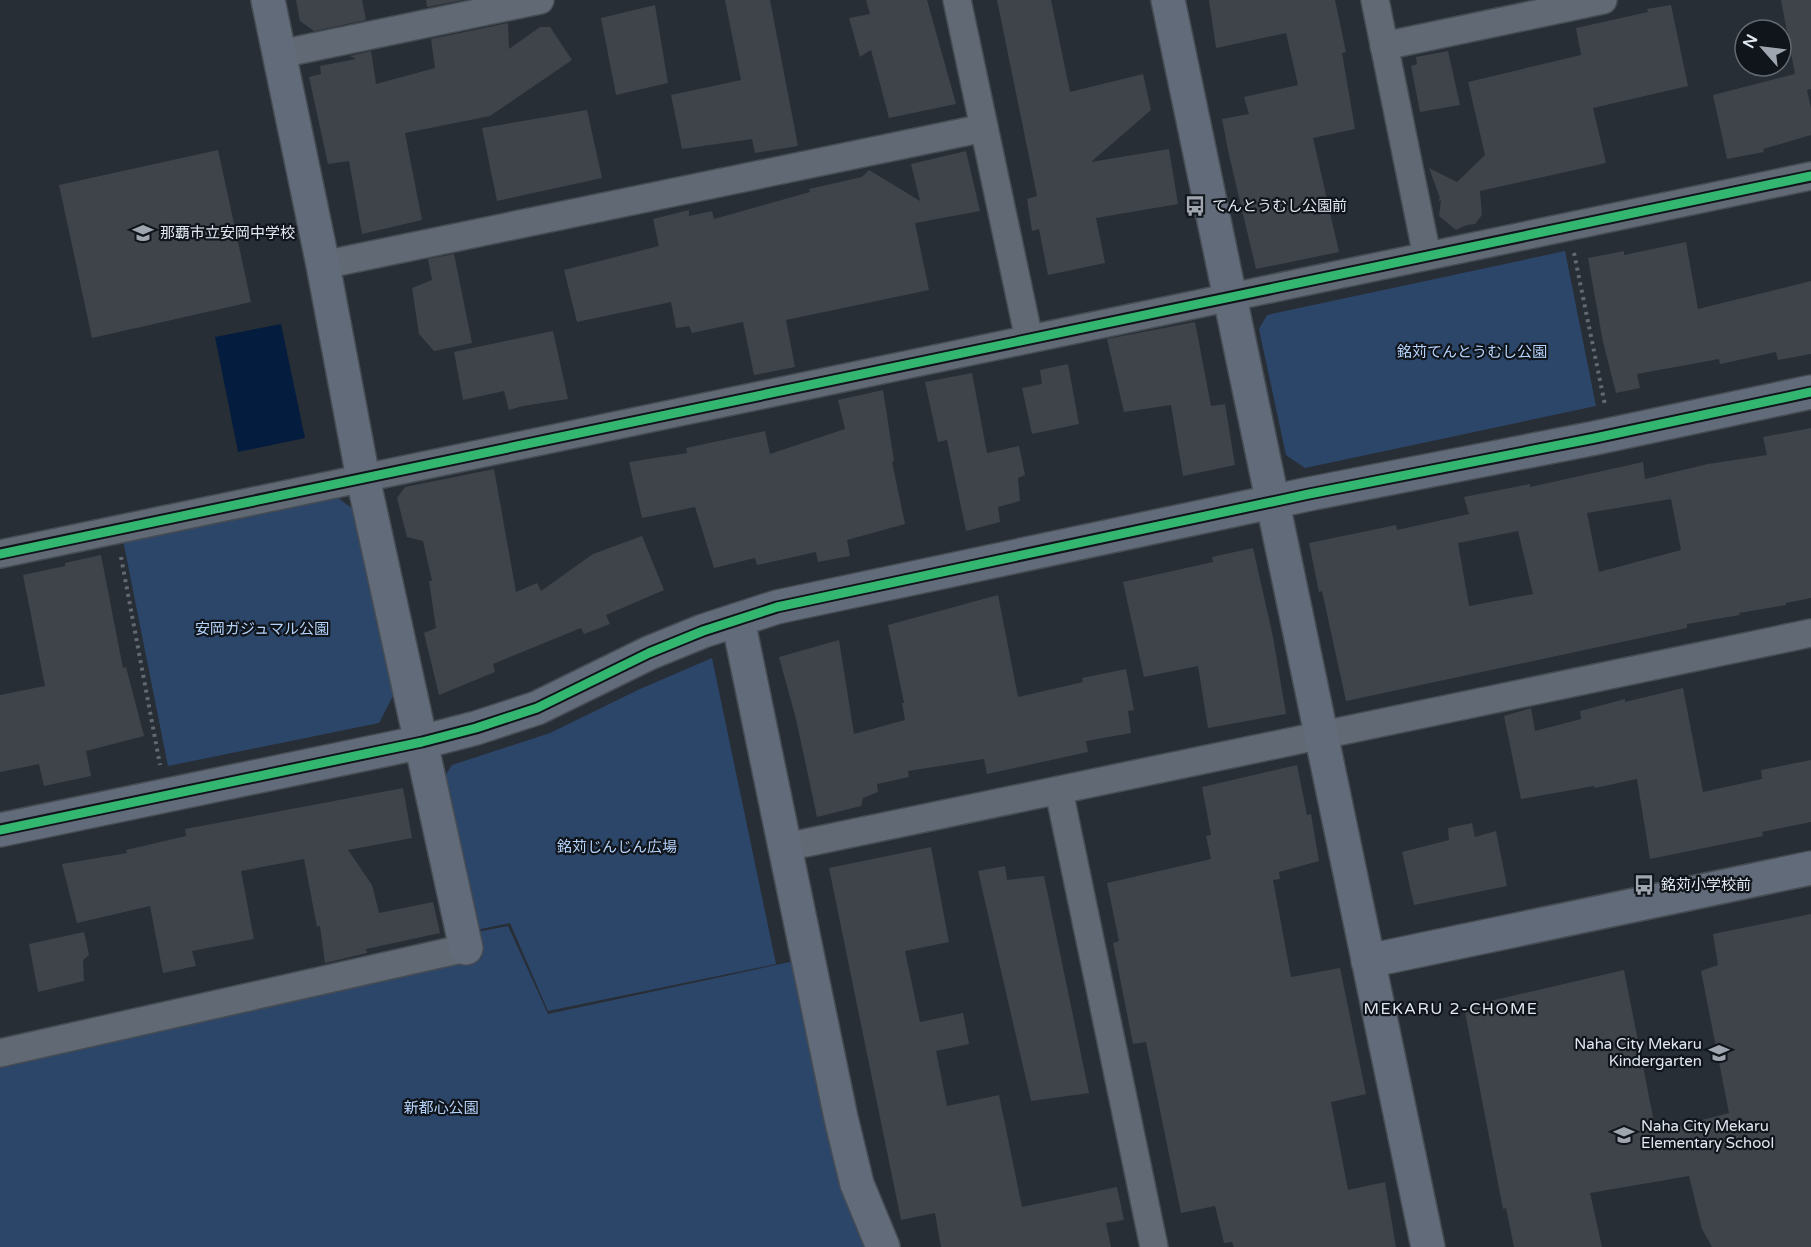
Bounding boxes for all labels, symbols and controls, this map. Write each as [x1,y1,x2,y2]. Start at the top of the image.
north arrow [1733,18,1793,78]
text: N [1739,31,1762,52]
bus stop icon: てんとうむし公園前 [1183,194,1207,218]
place label: てんとうむし公園前 [1212,197,1347,215]
school or university icon: 那覇市立安岡中学校 [131,221,155,245]
place label: 那覇市立安岡中学校 [160,224,295,242]
park label: 銘苅てんとうむし公園 [1397,343,1547,361]
park label: 安岡ガジュマル公園 [195,620,329,638]
park label: 銘苅じんじん広場 [557,838,677,856]
bus stop icon: 銘苅小学校前 [1632,873,1656,897]
place label: 銘苅小学校前 [1661,876,1751,894]
district label: MEKARU 2-CHOME [1363,999,1539,1019]
place label: Naha City Mekaru Kindergarten [1574,1035,1702,1070]
school or university icon: Naha City Mekaru Kindergarten [1707,1041,1731,1065]
park label: 新都心公園 [403,1099,479,1117]
place label: Naha City Mekaru Elementary School [1641,1117,1774,1152]
school or university icon: Naha City Mekaru Elementary School [1612,1123,1636,1147]

